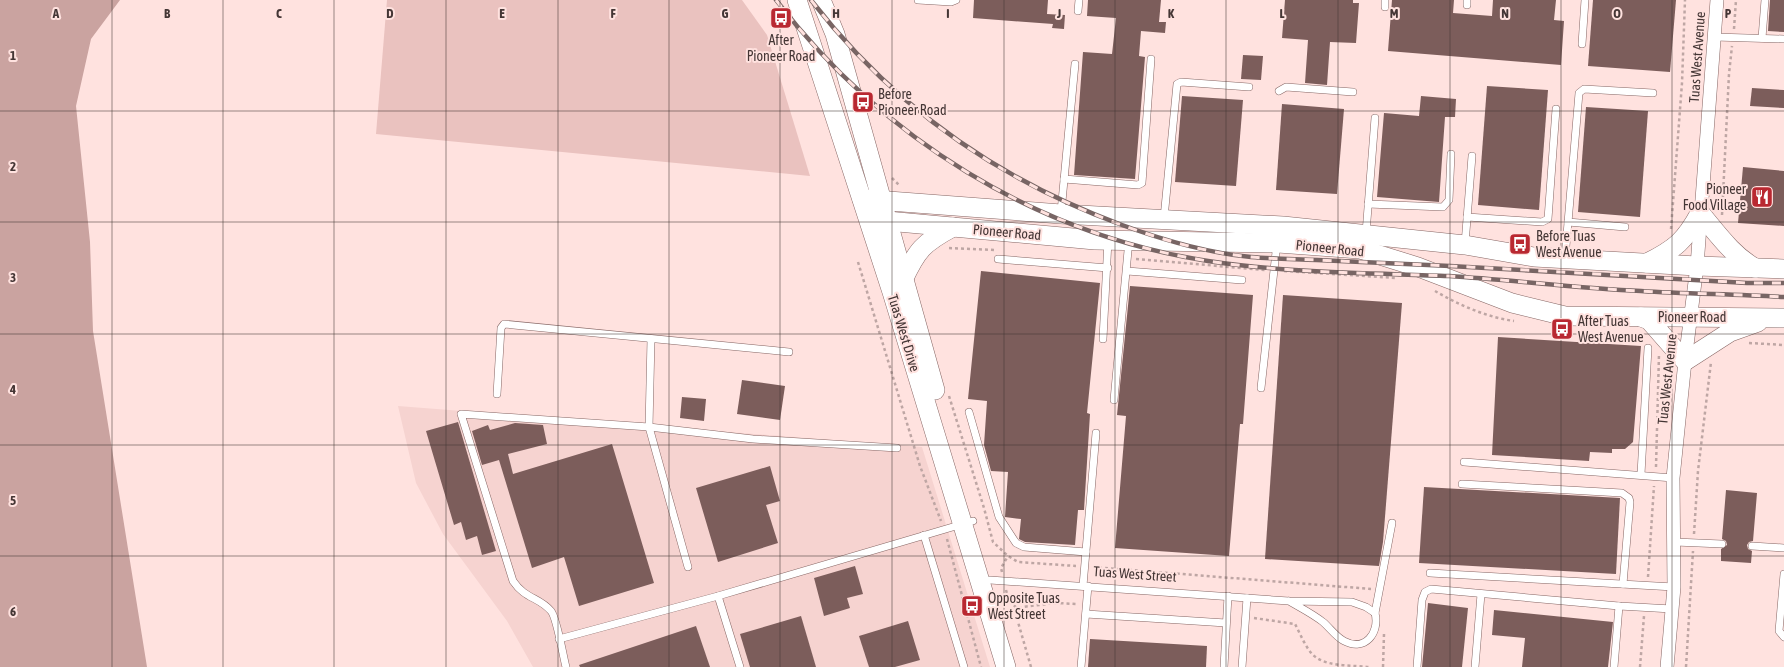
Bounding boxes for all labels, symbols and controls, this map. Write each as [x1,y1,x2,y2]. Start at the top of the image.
bus stop icon: After Pioneer Road [768,5,794,31]
text: A [52,6,60,21]
text: B [164,6,171,21]
text: C [276,6,282,21]
text: D [386,6,394,21]
text: E [499,6,505,21]
text: F [610,6,616,21]
text: G [722,6,729,21]
text: H [832,6,840,21]
text: I [946,6,950,21]
text: J [1056,6,1061,21]
text: K [1168,6,1175,21]
text: L [1279,6,1285,21]
text: M [1390,6,1399,21]
text: N [1501,6,1509,21]
text: O [1613,6,1621,21]
text: P [1725,6,1732,21]
street label: Tuas West Avenue [1686,11,1708,103]
place label: After Pioneer Road [747,32,815,64]
text: 1 [10,48,16,63]
place label: Before Pioneer Road [878,86,947,118]
bus stop icon: Before Pioneer Road [850,89,876,115]
text: 2 [10,159,16,174]
place label: Pioneer Food Village [1683,181,1747,213]
restaurant icon: Pioneer Food Village [1749,184,1775,210]
street label: Pioneer Road [972,221,1042,243]
place label: Before Tuas West Avenue [1536,228,1602,260]
bus stop icon: Before Tuas West Avenue [1507,231,1533,257]
street label: Pioneer Road [1295,236,1365,260]
text: 3 [10,270,16,285]
street label: Tuas West Drive [885,293,923,373]
street label: Pioneer Road [1658,309,1726,325]
place label: After Tuas West Avenue [1578,313,1644,345]
bus stop icon: After Tuas West Avenue [1549,316,1575,342]
street label: Tuas West Avenue [1654,333,1680,425]
text: 4 [9,382,16,397]
text: 5 [10,493,16,508]
street label: Tuas West Street [1093,563,1177,585]
place label: Opposite Tuas West Street [988,590,1060,622]
bus stop icon: Opposite Tuas West Street [959,593,985,619]
text: 6 [10,604,16,619]

